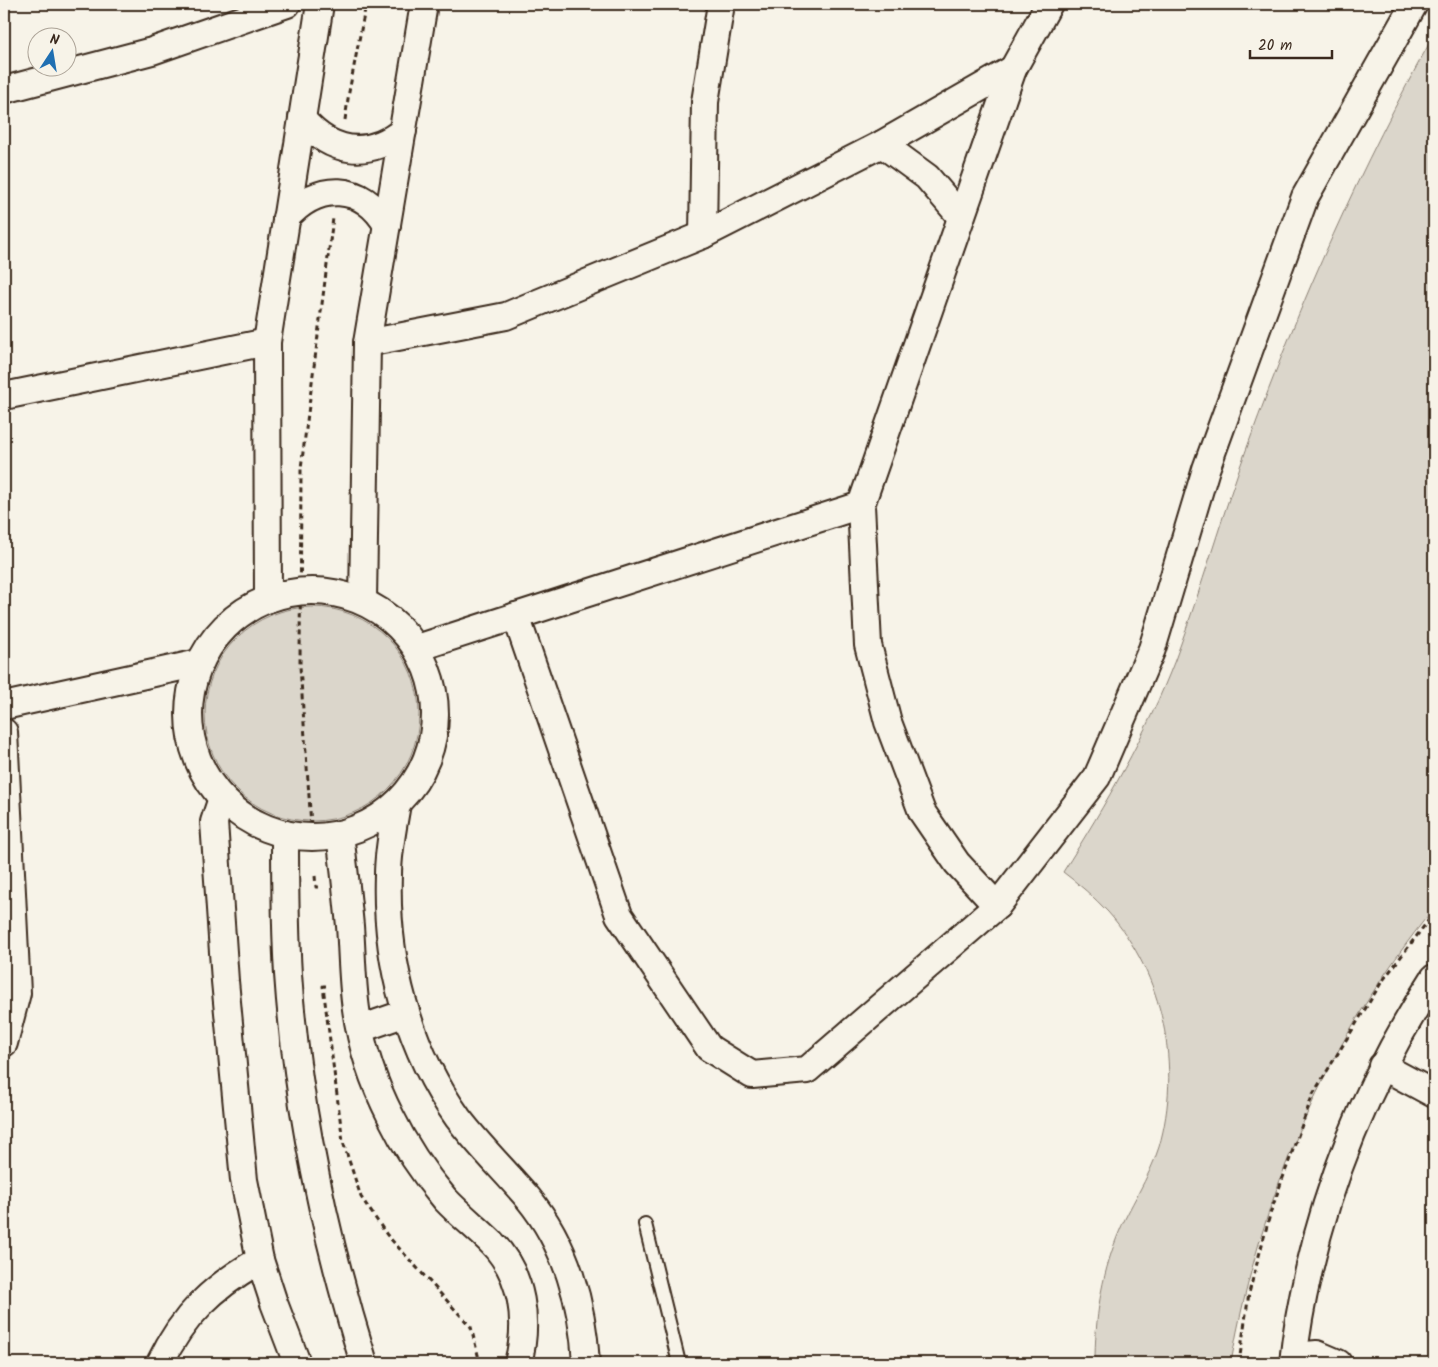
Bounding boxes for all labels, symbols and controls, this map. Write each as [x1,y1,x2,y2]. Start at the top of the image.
north arrow [28,28,78,78]
scale bar [1250,28,1333,60]
text: N [48,29,61,52]
text: 20 m [1258,34,1292,58]

